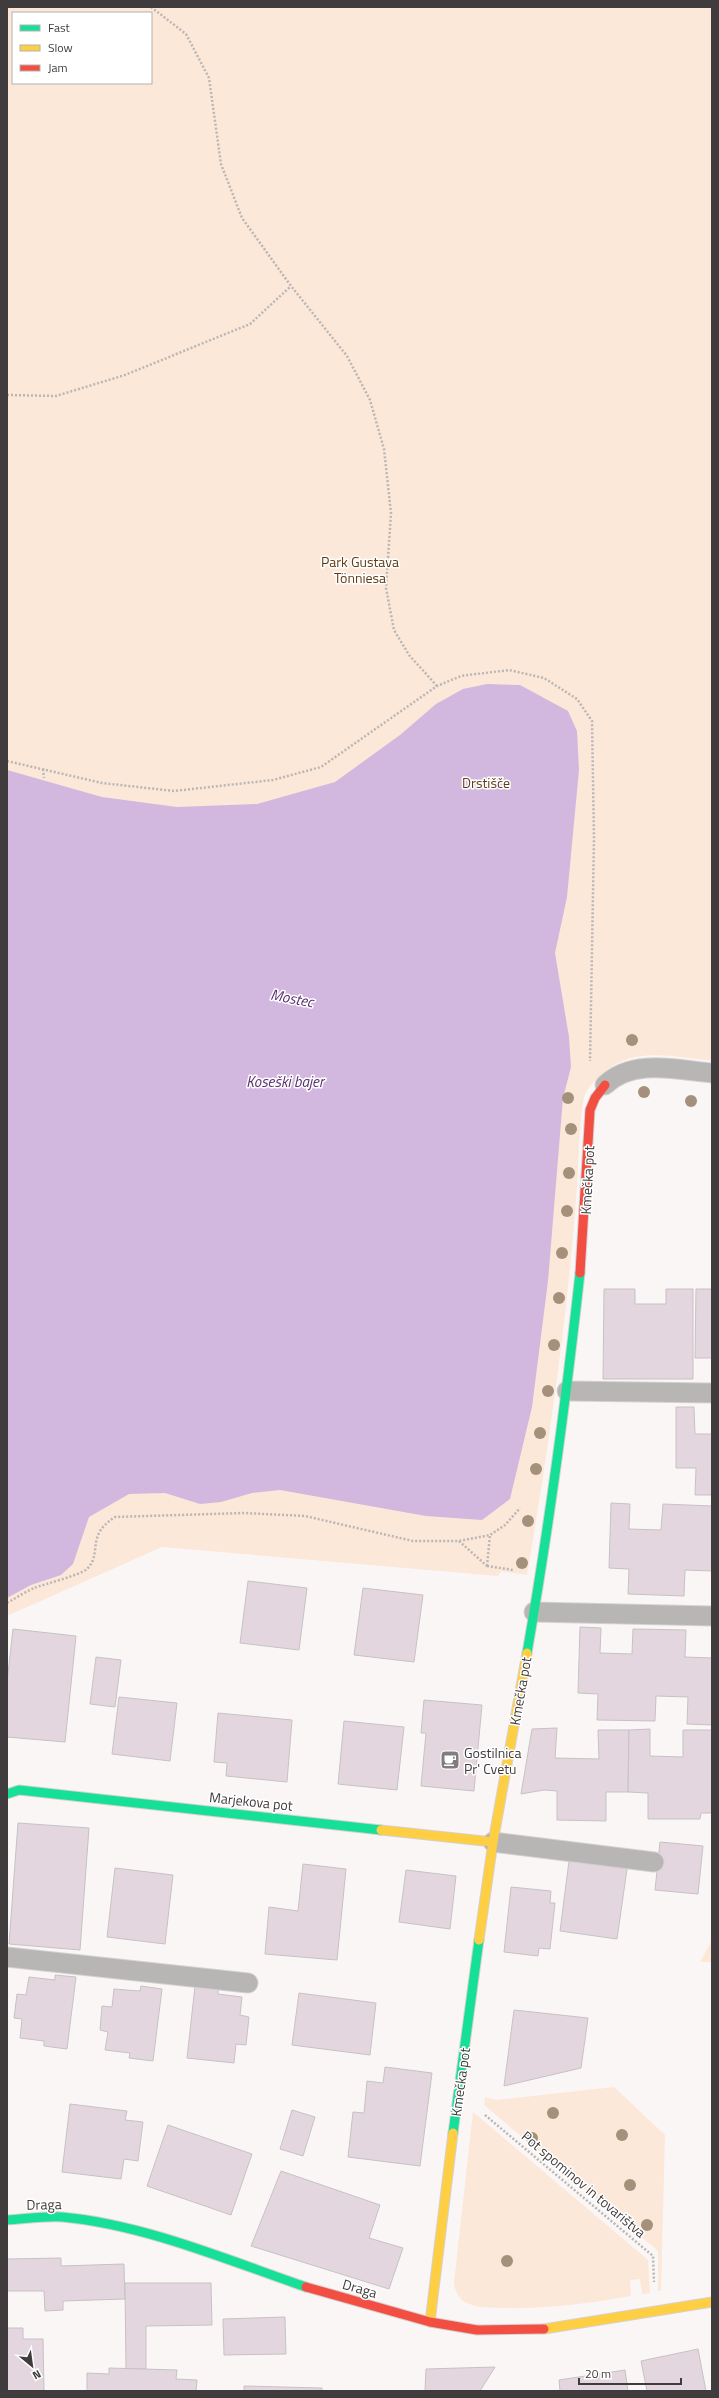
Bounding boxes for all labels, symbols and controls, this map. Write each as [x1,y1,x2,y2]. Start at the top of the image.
legend [12,12,152,84]
text: Fast [48,18,71,37]
text: Slow [48,38,73,57]
text: Jam [48,58,68,77]
park label: Park Gustava Tönniesa [321,551,399,588]
park label: Drstišče [462,772,510,793]
water label: Mostec [269,983,317,1014]
water label: Koseški bajer [246,1070,326,1093]
street label: Kmečka pot [575,1145,599,1215]
street label: Kmečka pot [504,1655,536,1727]
place label: Gostilnica Pr' Cvetu [464,1742,521,1779]
cafe icon: Gostilnica Pr' Cvetu [439,1749,461,1771]
street label: Marjekova pot [208,1786,294,1816]
street label: Kmečka pot [445,2046,475,2118]
street label: Pot spominov in tovarištva [517,2126,651,2242]
street label: Draga [26,2193,62,2215]
street label: Draga [340,2273,380,2303]
north arrow [12,2346,52,2386]
scale bar [579,2360,681,2386]
text: 20 m [585,2364,611,2383]
text: N [30,2366,44,2384]

